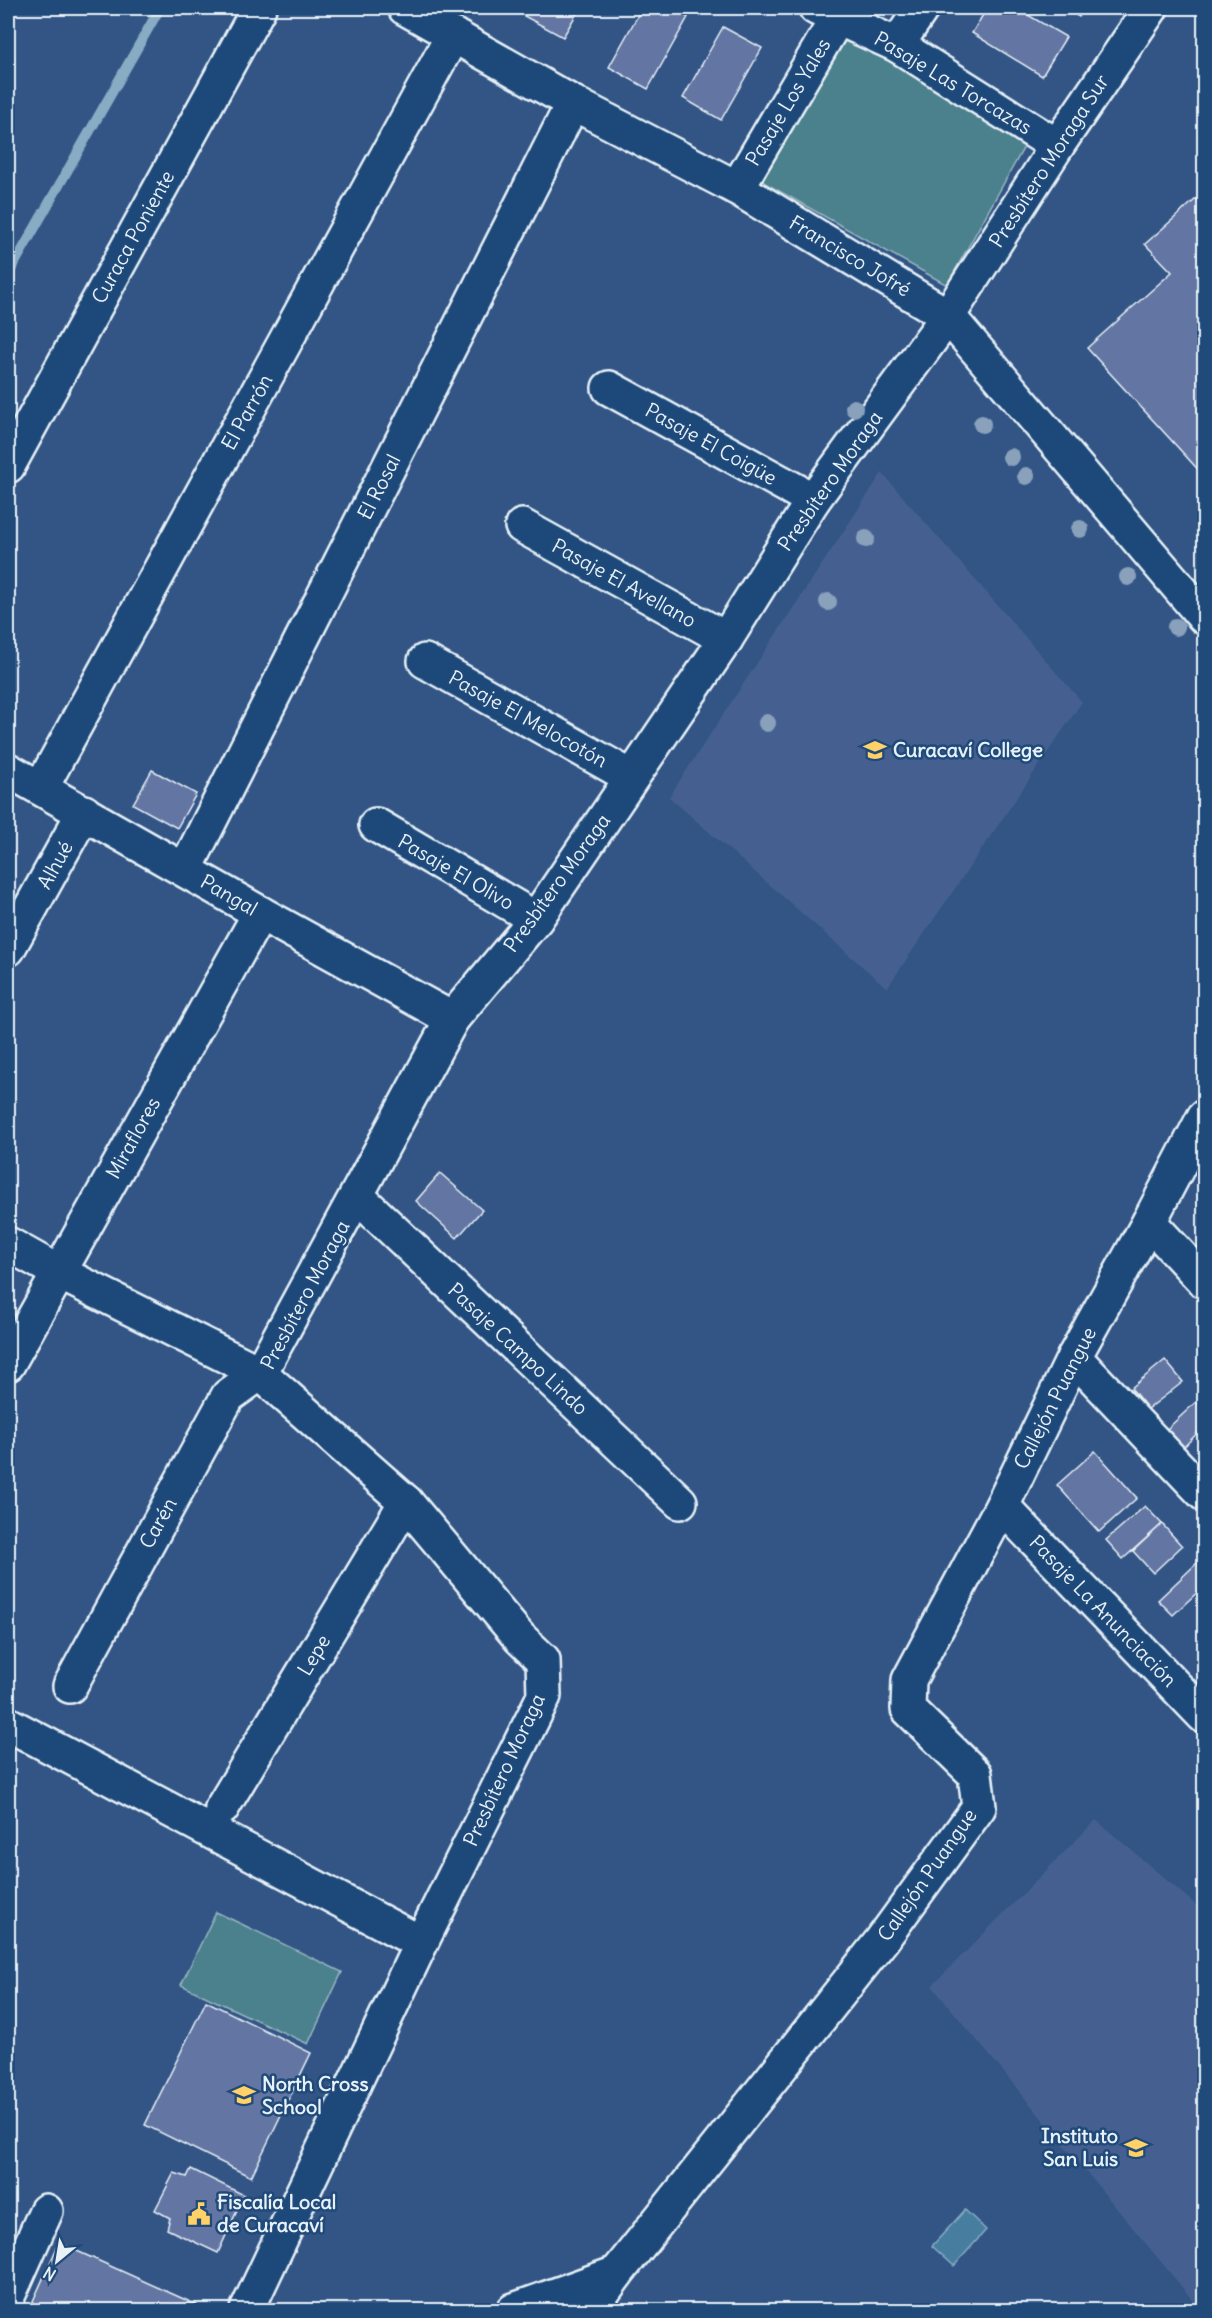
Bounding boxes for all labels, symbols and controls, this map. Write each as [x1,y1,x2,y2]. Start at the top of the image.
street label: Pasaje Las Torcazas [870,26,1037,139]
street label: Pasaje Los Yales [740,33,836,170]
street label: Presbítero Moraga Sur [983,70,1114,252]
street label: Curaca Poniente [86,166,179,308]
street label: Francisco Jofré [785,209,916,302]
street label: El Parrón [216,369,278,454]
street label: Pasaje El Coigüe [641,397,781,490]
street label: Presbítero Moraga [772,406,887,556]
street label: El Rosal [352,450,406,524]
street label: Pasaje El Avellano [548,533,701,632]
street label: Pasaje El Melocotón [444,665,612,773]
school or university icon: Curacaví College [862,737,888,763]
place label: Curacaví College [893,737,1043,762]
street label: Presbítero Moraga [498,808,615,957]
street label: Pasaje El Olivo [394,828,519,915]
street label: Alhué [31,836,78,893]
street label: Pangal [196,868,262,921]
street label: Miraflores [100,1092,165,1183]
street label: Presbítero Moraga [255,1216,354,1374]
street label: Pasaje Campo Lindo [443,1277,594,1420]
street label: Callejón Puangue [1008,1322,1101,1473]
street label: Carén [133,1493,182,1553]
street label: Pasaje La Anunciación [1024,1530,1182,1692]
street label: Lepe [292,1630,335,1680]
street label: Presbítero Moraga [457,1690,550,1850]
street label: Callejón Puangue [872,1804,982,1946]
place label: North Cross School [262,2071,369,2119]
school or university icon: North Cross School [231,2082,257,2108]
place label: Instituto San Luis [1041,2123,1118,2171]
school or university icon: Instituto San Luis [1123,2135,1149,2161]
place label: Fiscalía Local de Curacaví [217,2189,336,2237]
public building icon: Fiscalía Local de Curacaví [186,2201,212,2227]
north arrow [27,2231,87,2291]
text: N [40,2263,59,2285]

